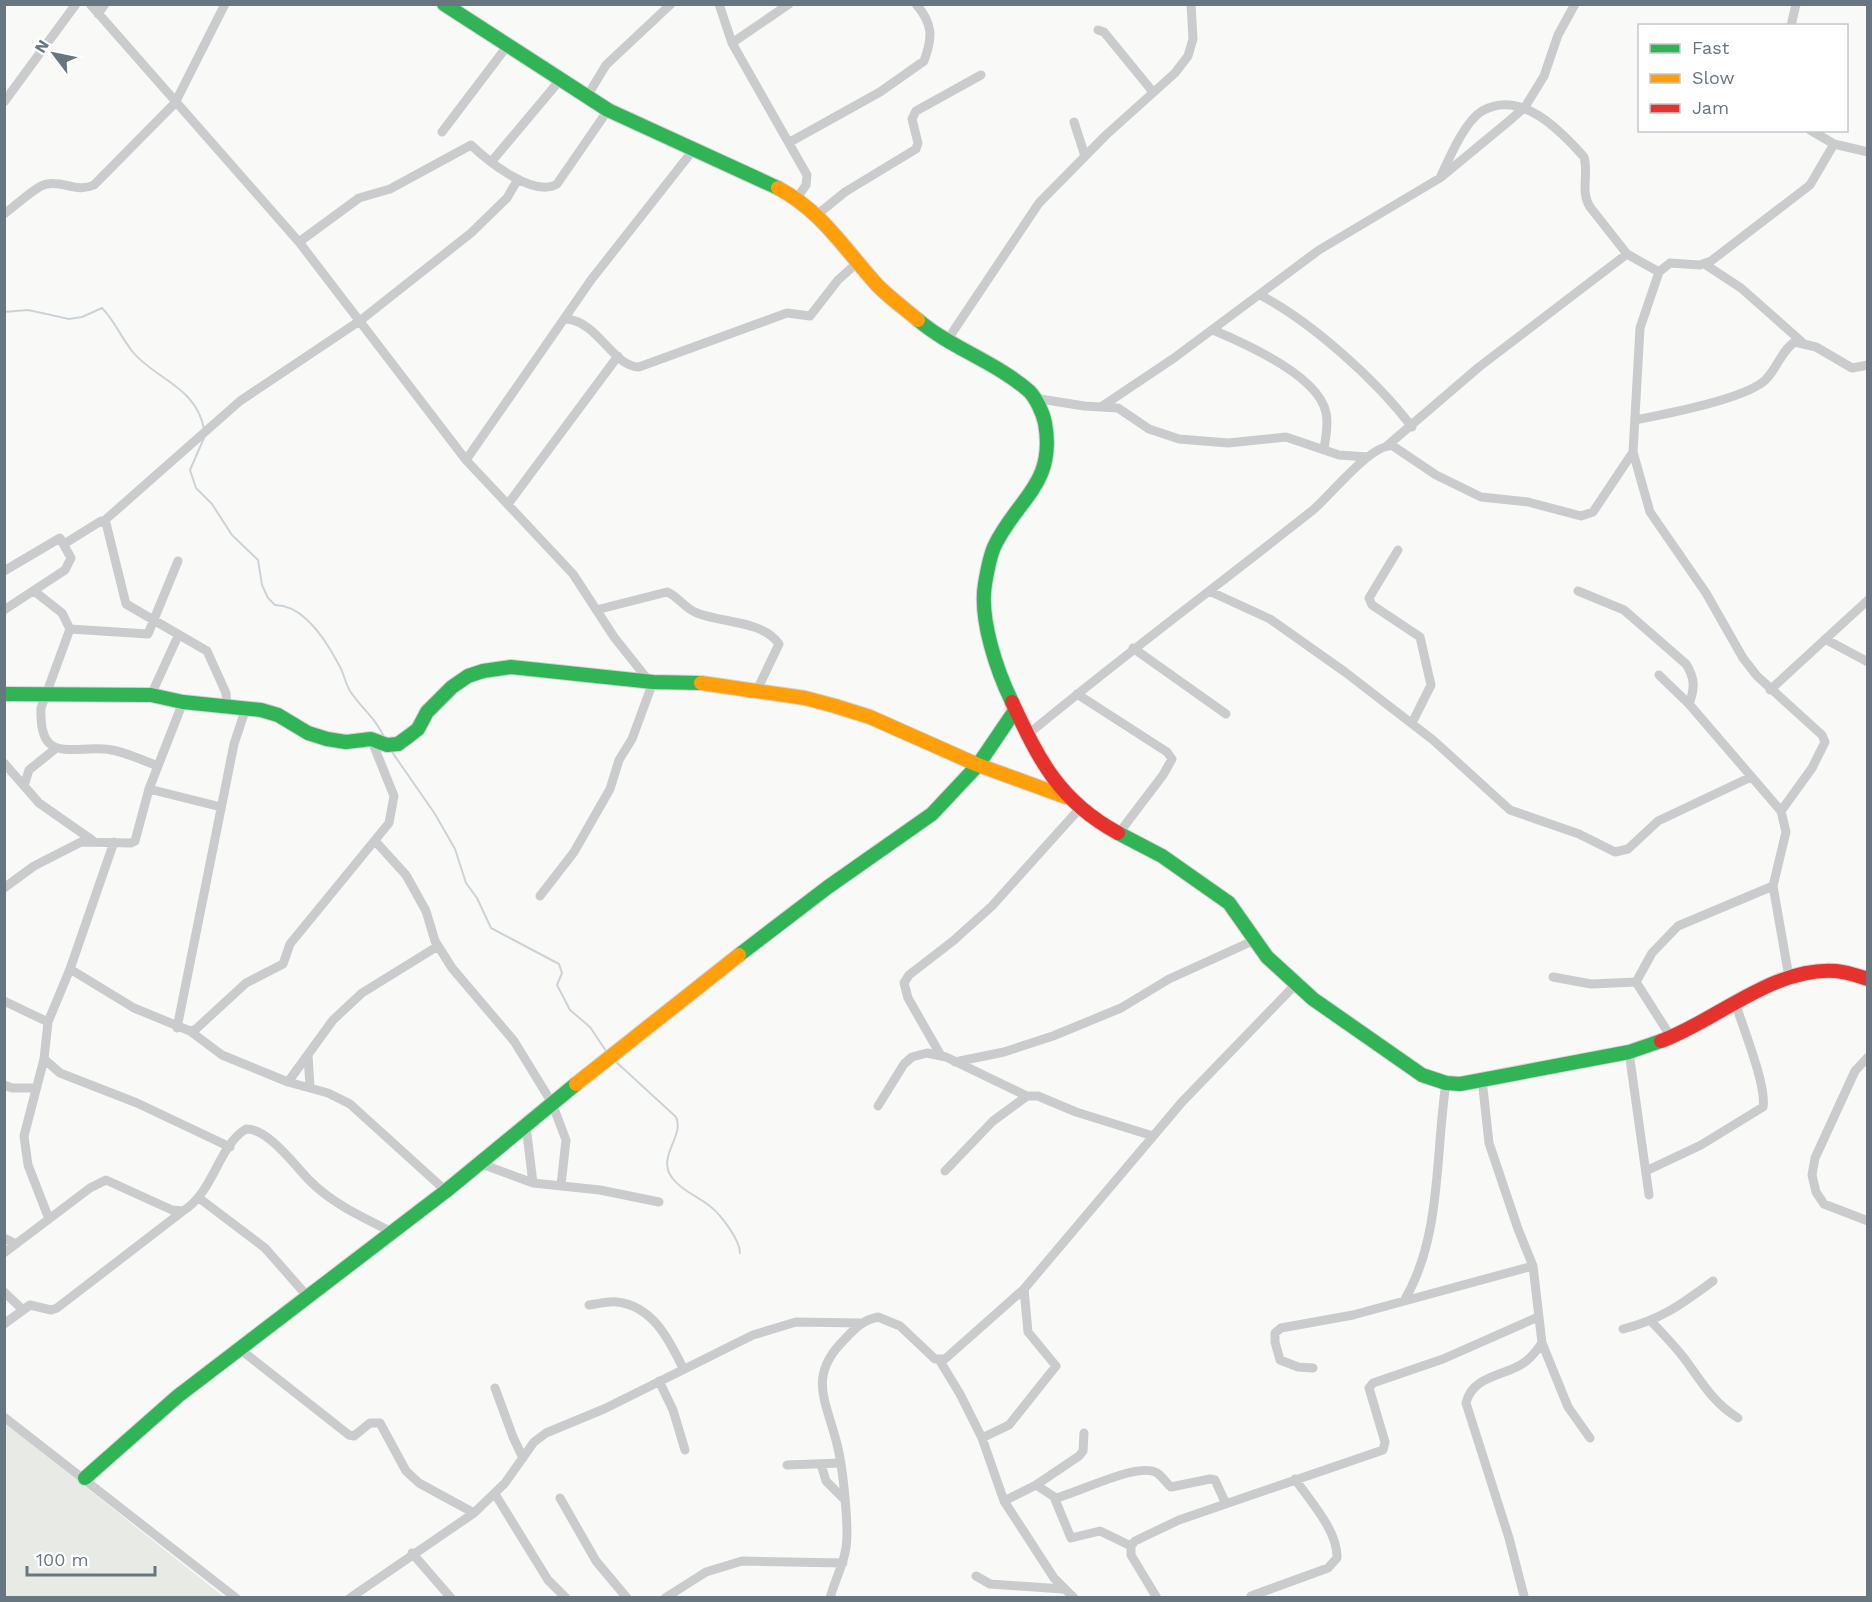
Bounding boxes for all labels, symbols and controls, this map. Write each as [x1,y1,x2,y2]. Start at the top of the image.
north arrow [24,24,84,84]
legend [1638,24,1848,132]
text: N [31,36,53,56]
text: Fast [1692,37,1730,58]
text: Slow [1692,67,1735,88]
text: Jam [1692,97,1729,118]
scale bar [27,1539,154,1577]
text: 100 m [36,1549,89,1570]

